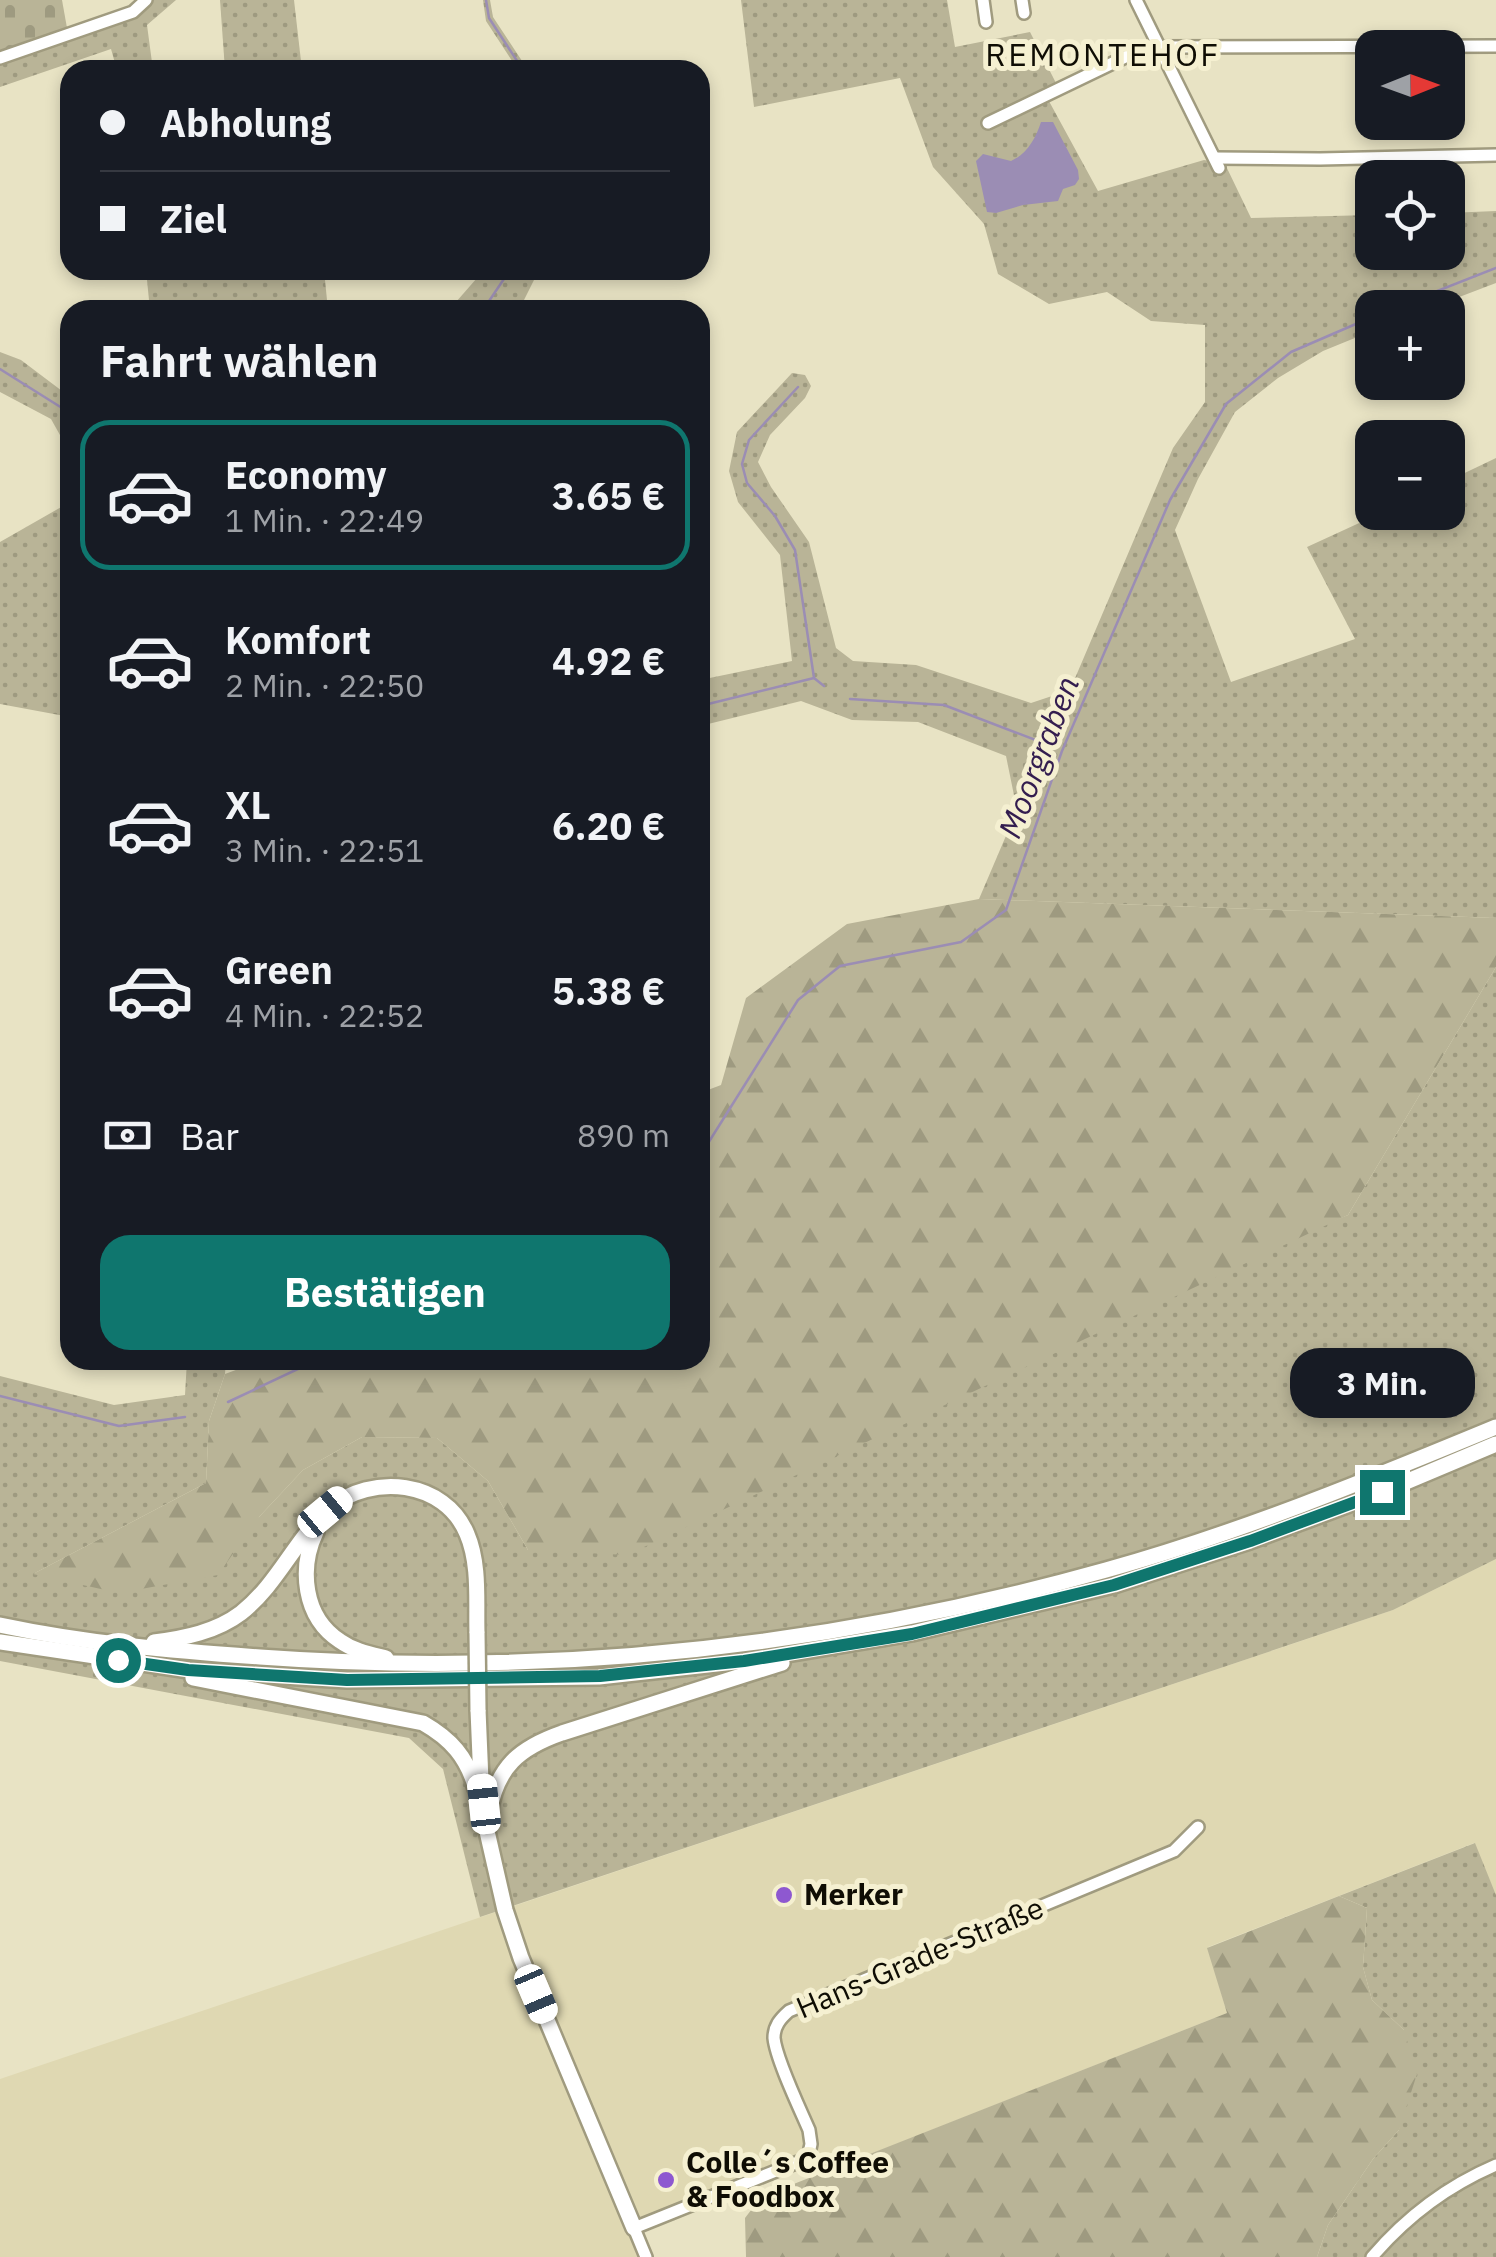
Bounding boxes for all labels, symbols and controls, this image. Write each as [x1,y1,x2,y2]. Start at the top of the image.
north arrow [1355,30,1465,140]
map controls [1355,30,1465,530]
district label: REMONTEHOF [985,33,1221,75]
text: Abholung [160,98,331,147]
button: locate [1355,160,1465,270]
text: Ziel [160,194,227,243]
button: + [1355,290,1465,400]
text: Fahrt wählen [100,331,379,389]
button: − [1355,420,1465,530]
icon: car [105,450,195,540]
text: Economy [225,450,387,499]
text: 3.65 € [552,471,665,520]
text: 1 Min. · 22:49 [225,499,424,541]
icon: car [105,615,195,705]
text: Komfort [225,615,371,664]
text: 4.92 € [552,636,665,685]
text: 2 Min. · 22:50 [225,664,424,706]
water label: Moorgraben [988,670,1088,844]
icon: car [105,780,195,870]
text: XL [225,780,271,829]
text: 6.20 € [552,801,665,850]
text: 3 Min. · 22:51 [225,829,424,871]
icon: car [105,945,195,1035]
text: Green [225,945,333,994]
text: 5.38 € [552,966,665,1015]
text: 4 Min. · 22:52 [225,994,424,1036]
icon: cash [100,1108,155,1163]
text: Bar [180,1111,239,1160]
text: 890 m [577,1114,670,1156]
button: Bestätigen [100,1235,670,1350]
callout: 3 Min. [1290,1347,1474,1417]
text: 3 Min. [1337,1362,1428,1404]
route end [1360,1470,1405,1515]
car [292,1481,358,1543]
route start [96,1638,141,1683]
car [466,1773,502,1835]
place label: Merker [804,1874,903,1913]
marker: Merker [773,1884,795,1906]
street label: Hans-Grade-Straße [790,1887,1049,2026]
car [510,1961,562,2027]
place label: Colle´s Coffee & Foodbox [686,2142,889,2215]
marker: Colle´s Coffee & Foodbox [655,2169,677,2191]

